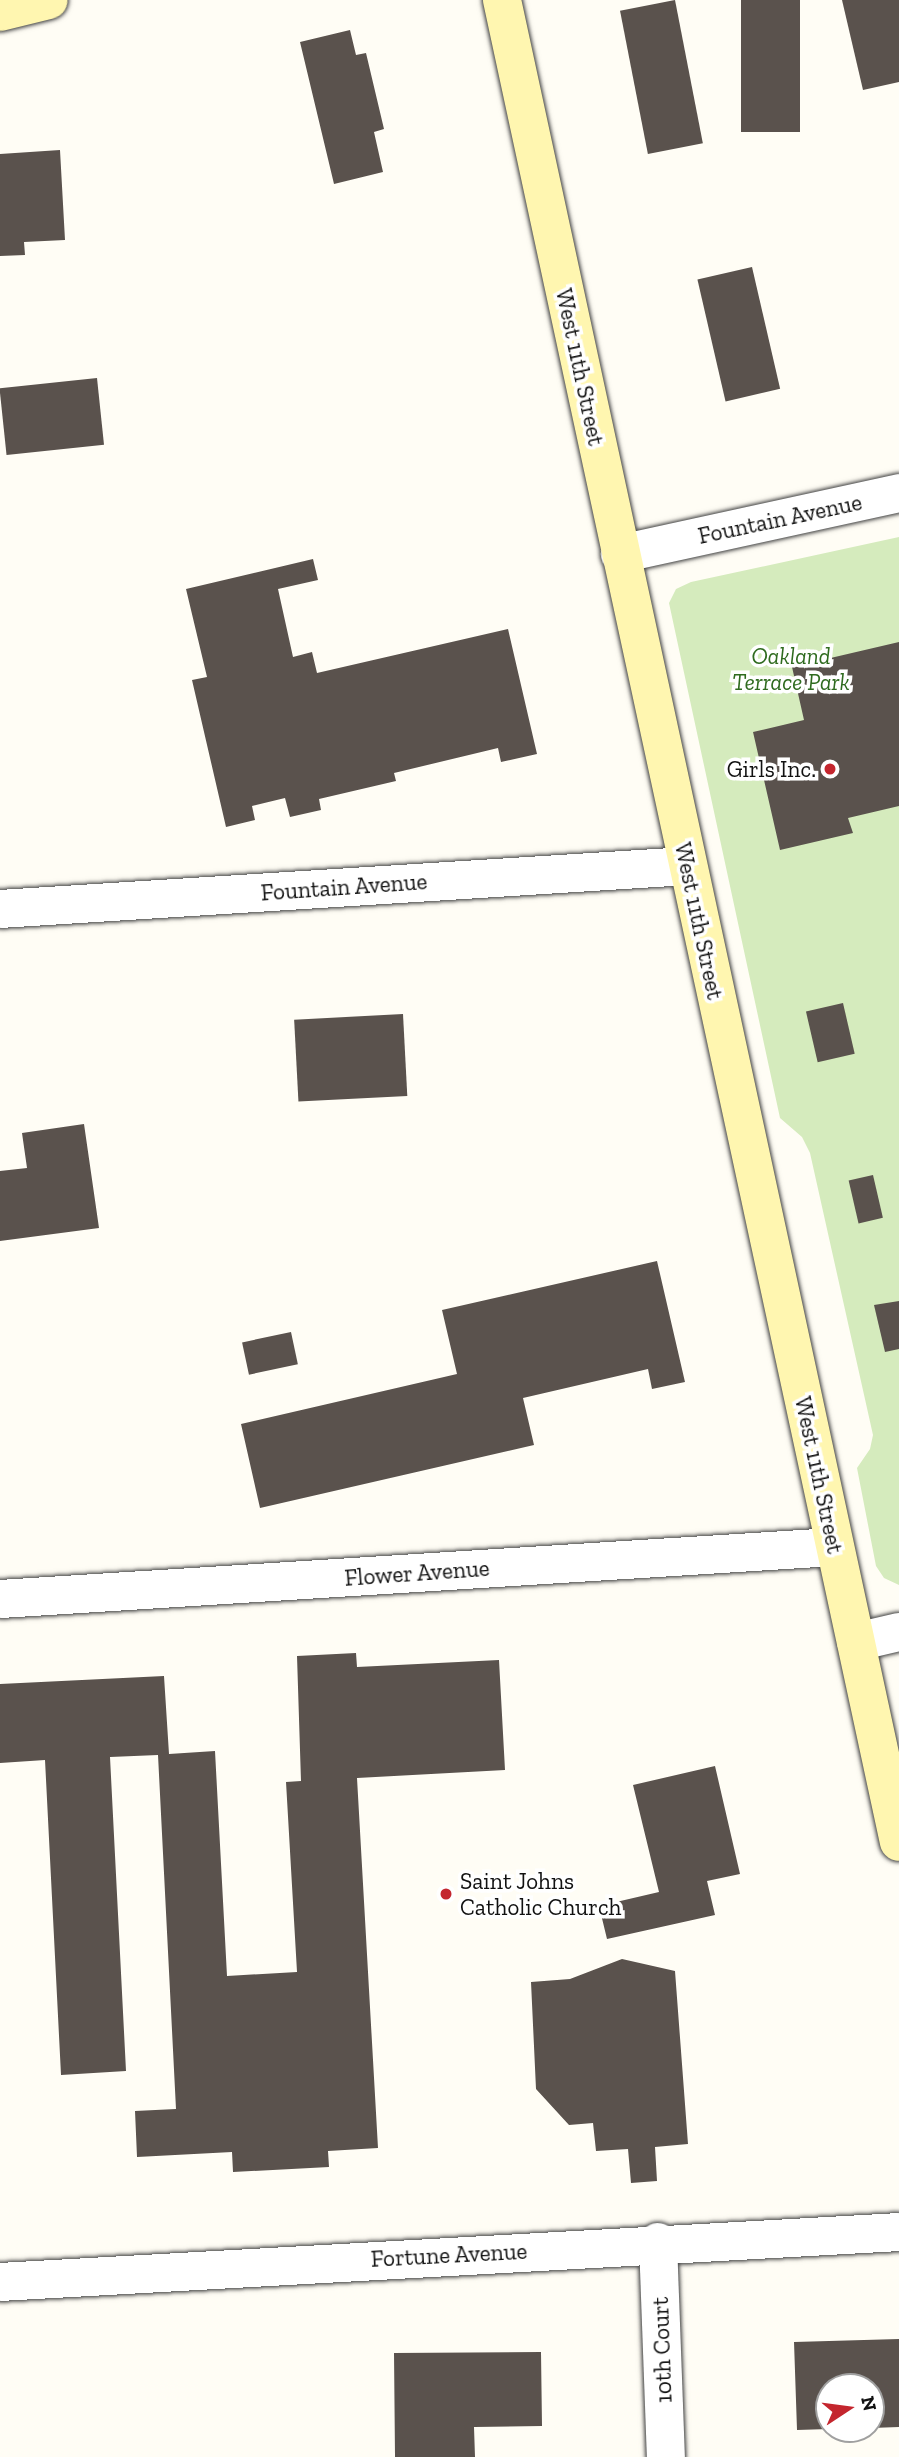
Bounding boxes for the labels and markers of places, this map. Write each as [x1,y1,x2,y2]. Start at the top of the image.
place label: Girls Inc. [727,755,816,783]
marker: Girls Inc. [822,761,838,777]
place label: Saint Johns Catholic Church [460,1867,621,1921]
marker: Saint Johns Catholic Church [438,1886,454,1902]

